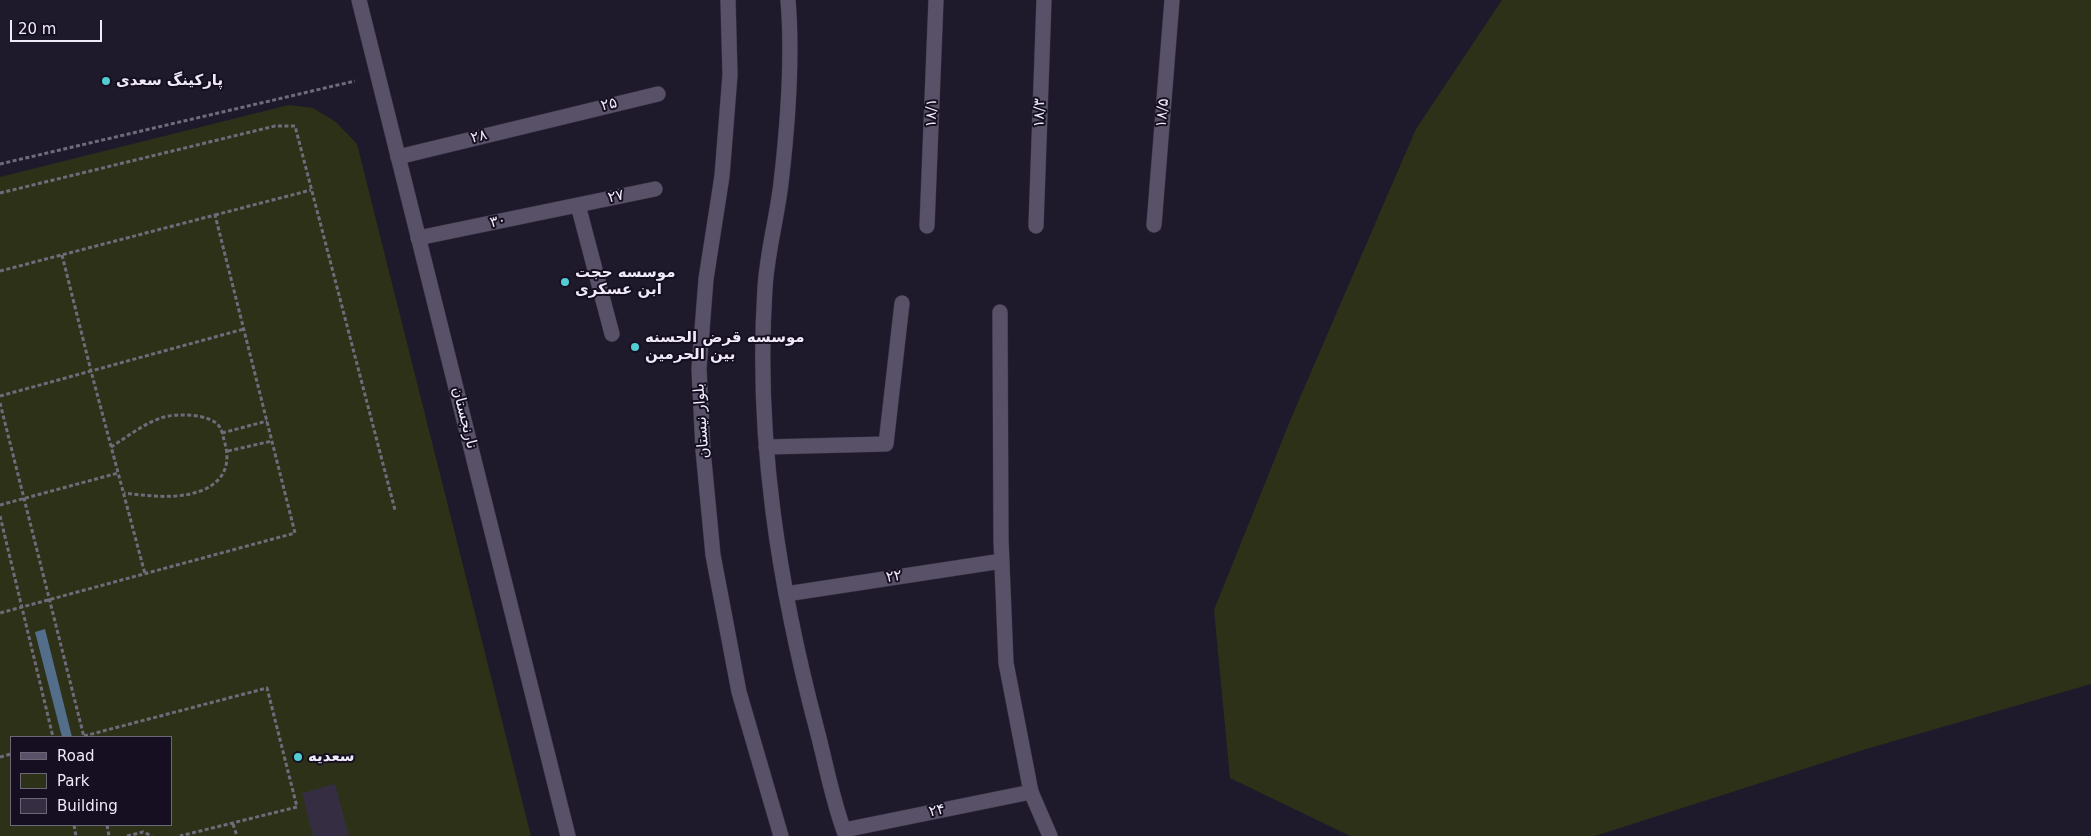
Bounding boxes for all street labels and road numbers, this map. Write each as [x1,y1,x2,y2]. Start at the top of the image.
street label: ۲۵ [599,94,619,116]
street label: ۱۸/۱ [922,98,942,128]
street label: ۱۸/۳ [1030,98,1050,128]
street label: ۱۸/۵ [1153,98,1173,128]
street label: ۲۸ [469,126,489,148]
street label: ۲۷ [606,187,626,207]
street label: ۳۰ [488,212,508,232]
street label: بلوار نیستان [690,383,714,459]
street label: نارنجستان [448,385,480,451]
street label: ۲۲ [885,567,903,587]
street label: ۲۴ [927,801,947,821]

